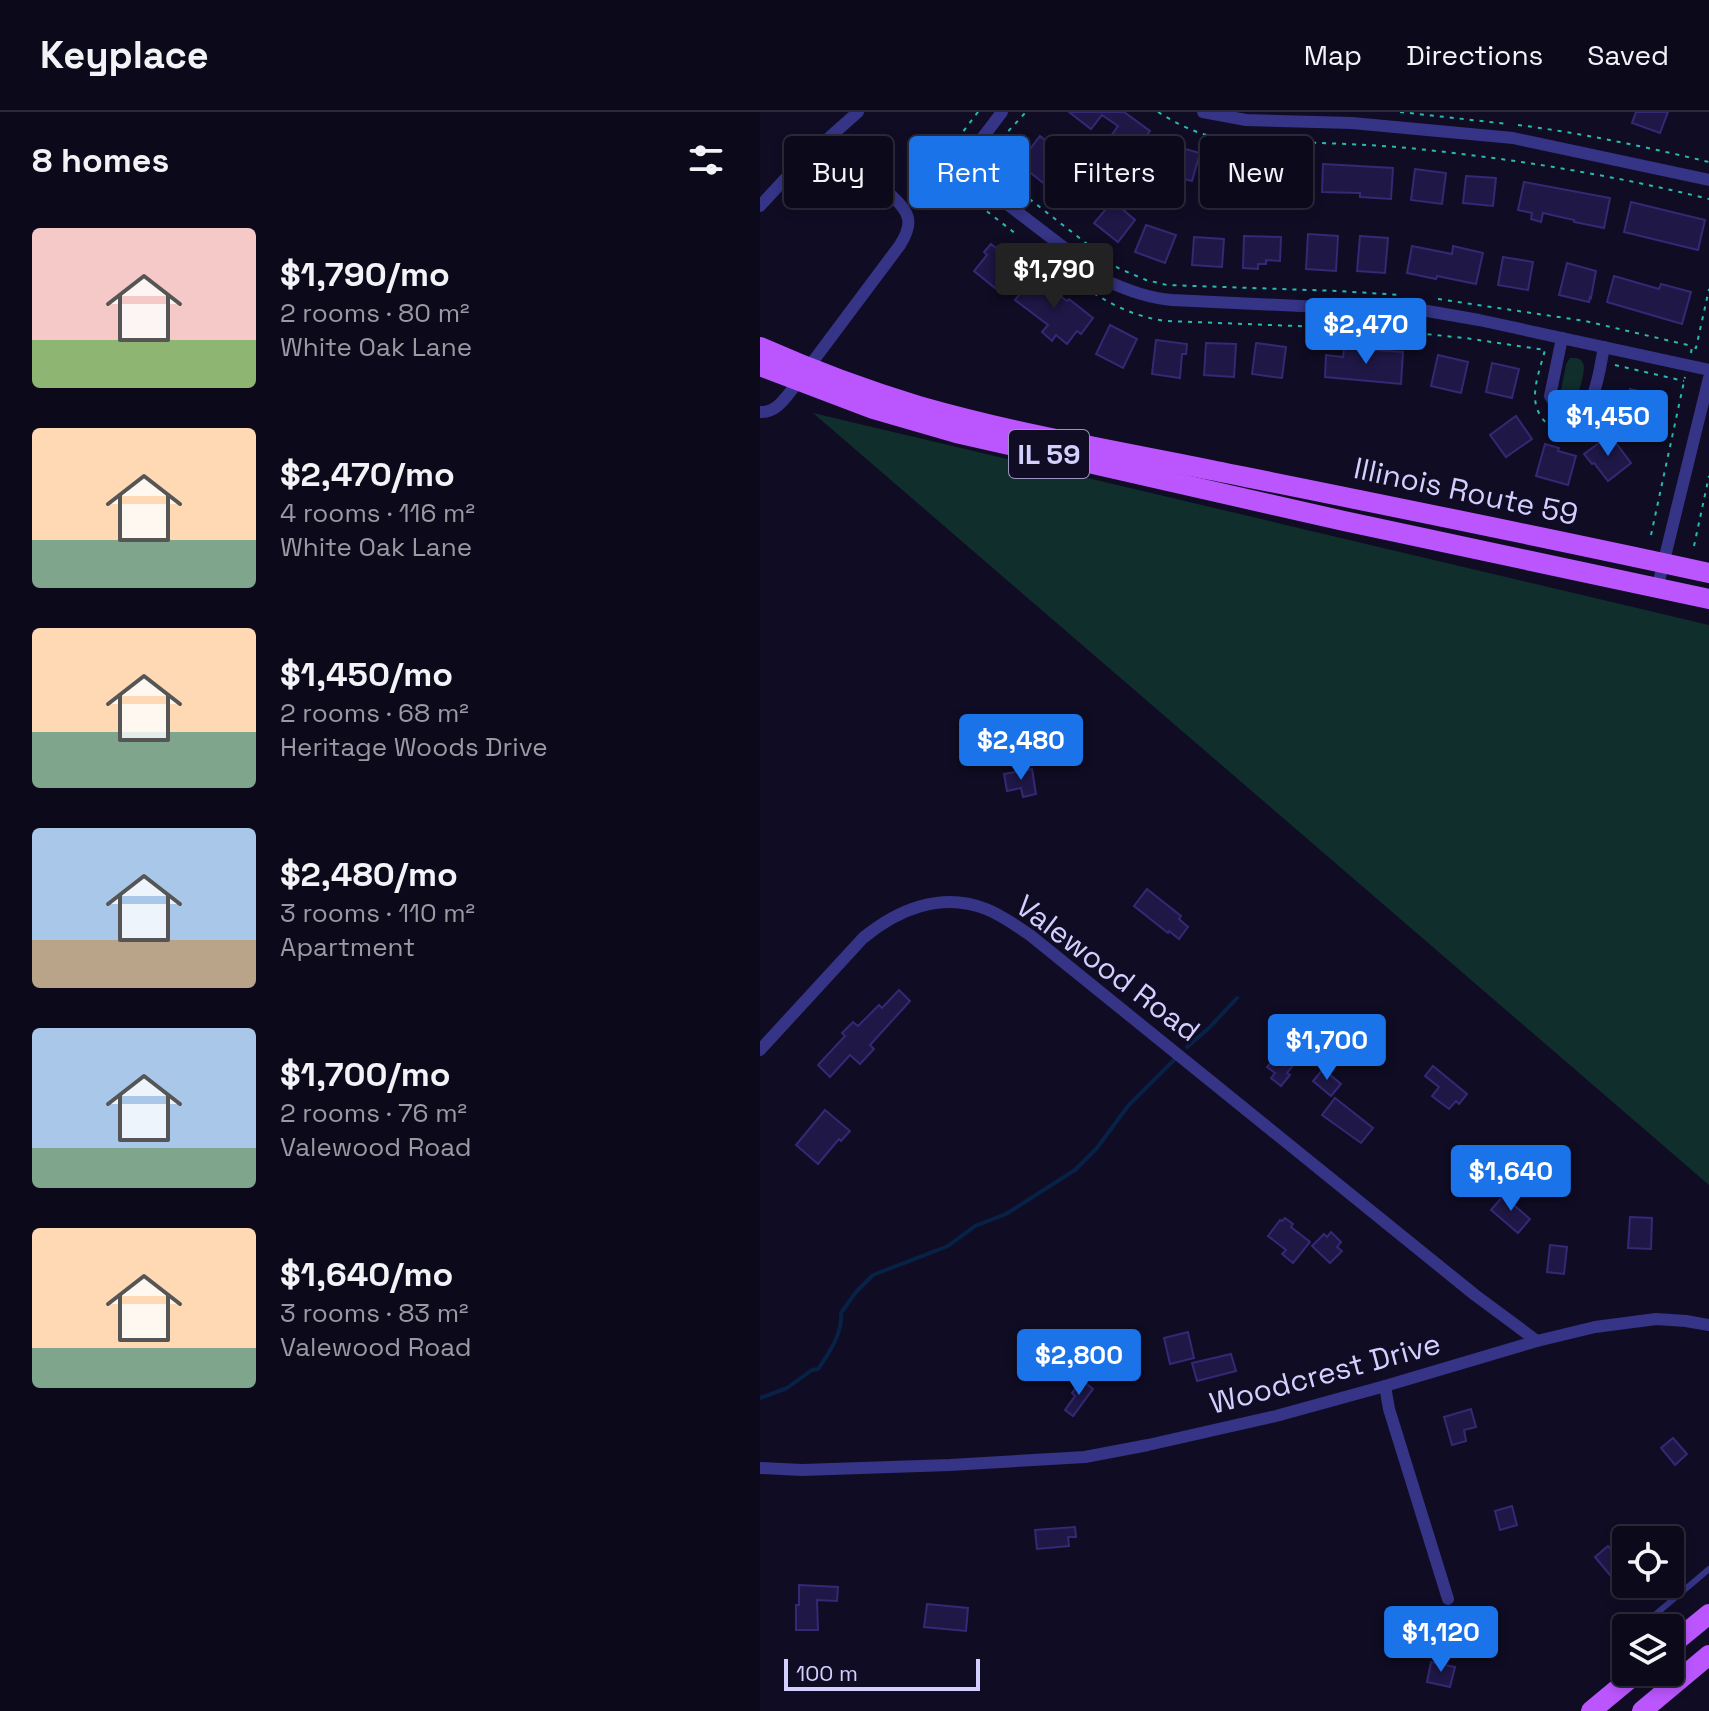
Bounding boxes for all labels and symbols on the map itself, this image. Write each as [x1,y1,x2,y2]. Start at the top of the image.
pin: $1,790 [989,243,1119,311]
pin: $2,470 [1301,298,1431,366]
pin: $1,450 [1543,390,1673,458]
road number: IL 59 [1009,430,1089,478]
street label: Illinois Route 59 [1350,448,1582,534]
pin: $2,480 [956,714,1086,782]
street label: Valewood Road [1008,886,1208,1050]
pin: $1,700 [1262,1014,1392,1082]
pin: $1,640 [1446,1145,1576,1213]
street label: Woodcrest Drive [1205,1323,1445,1423]
pin: $2,800 [1014,1329,1144,1397]
pin: $1,120 [1376,1606,1506,1674]
scale bar [784,1655,980,1691]

